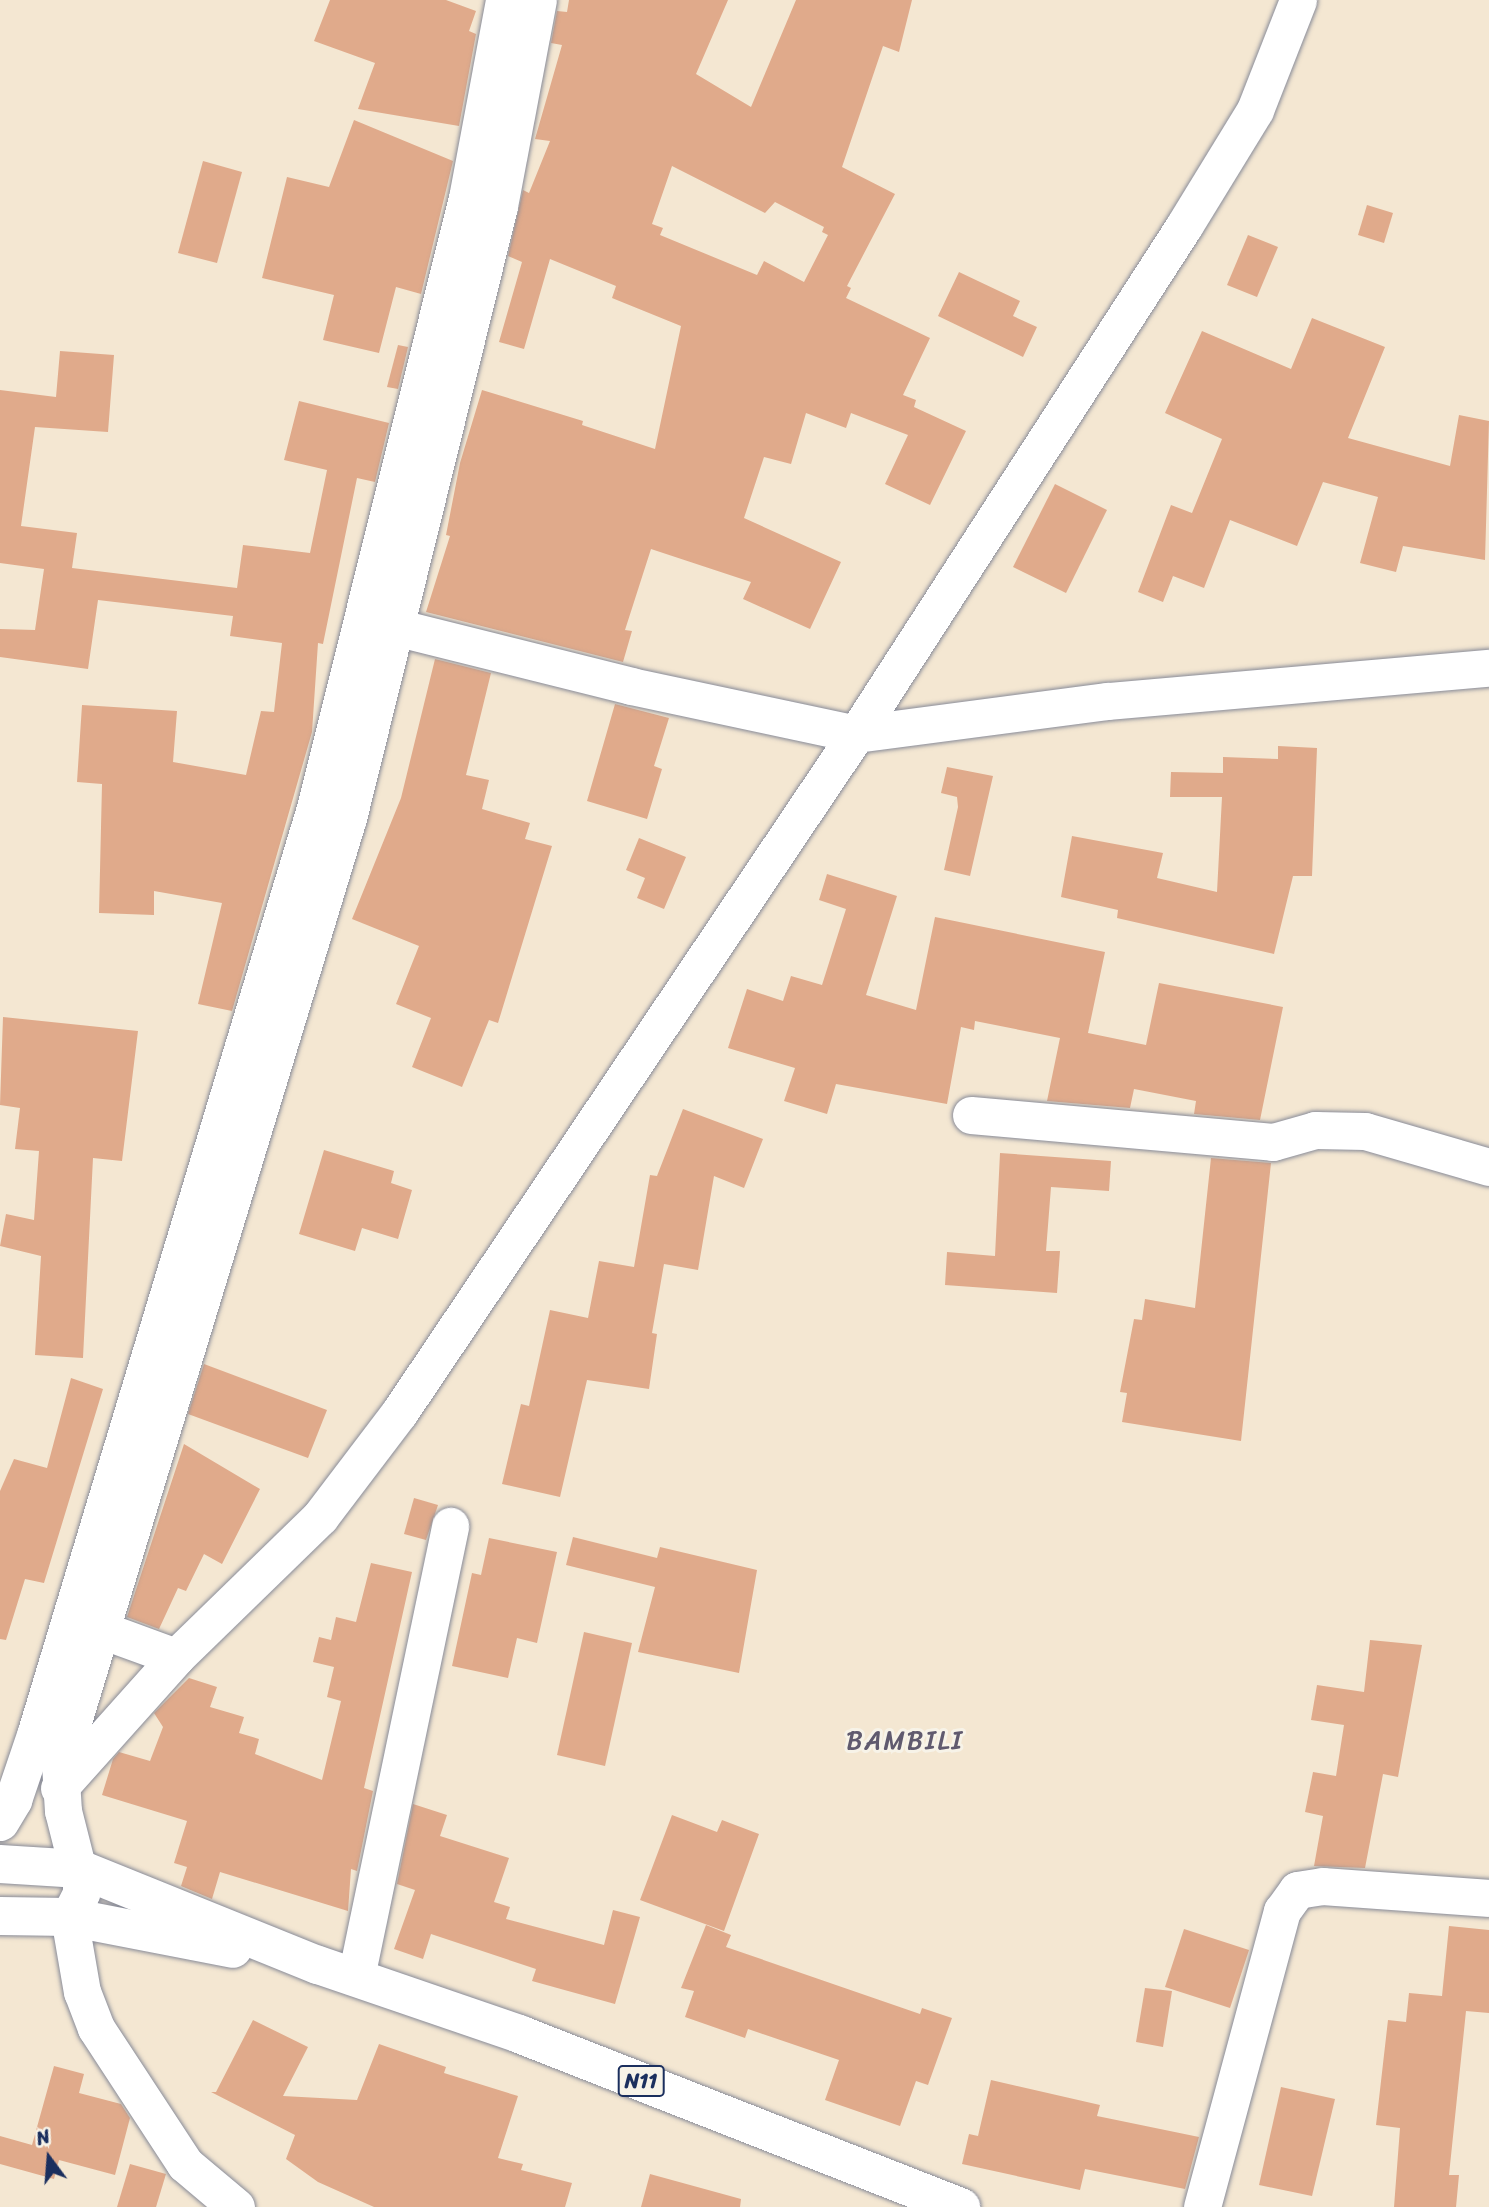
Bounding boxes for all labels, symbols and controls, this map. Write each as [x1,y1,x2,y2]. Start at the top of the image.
district label: BAMBILI [849,1725,961,1757]
road number: N11 [616,2064,666,2098]
text: N [32,2120,54,2155]
north arrow [14,2123,84,2193]

